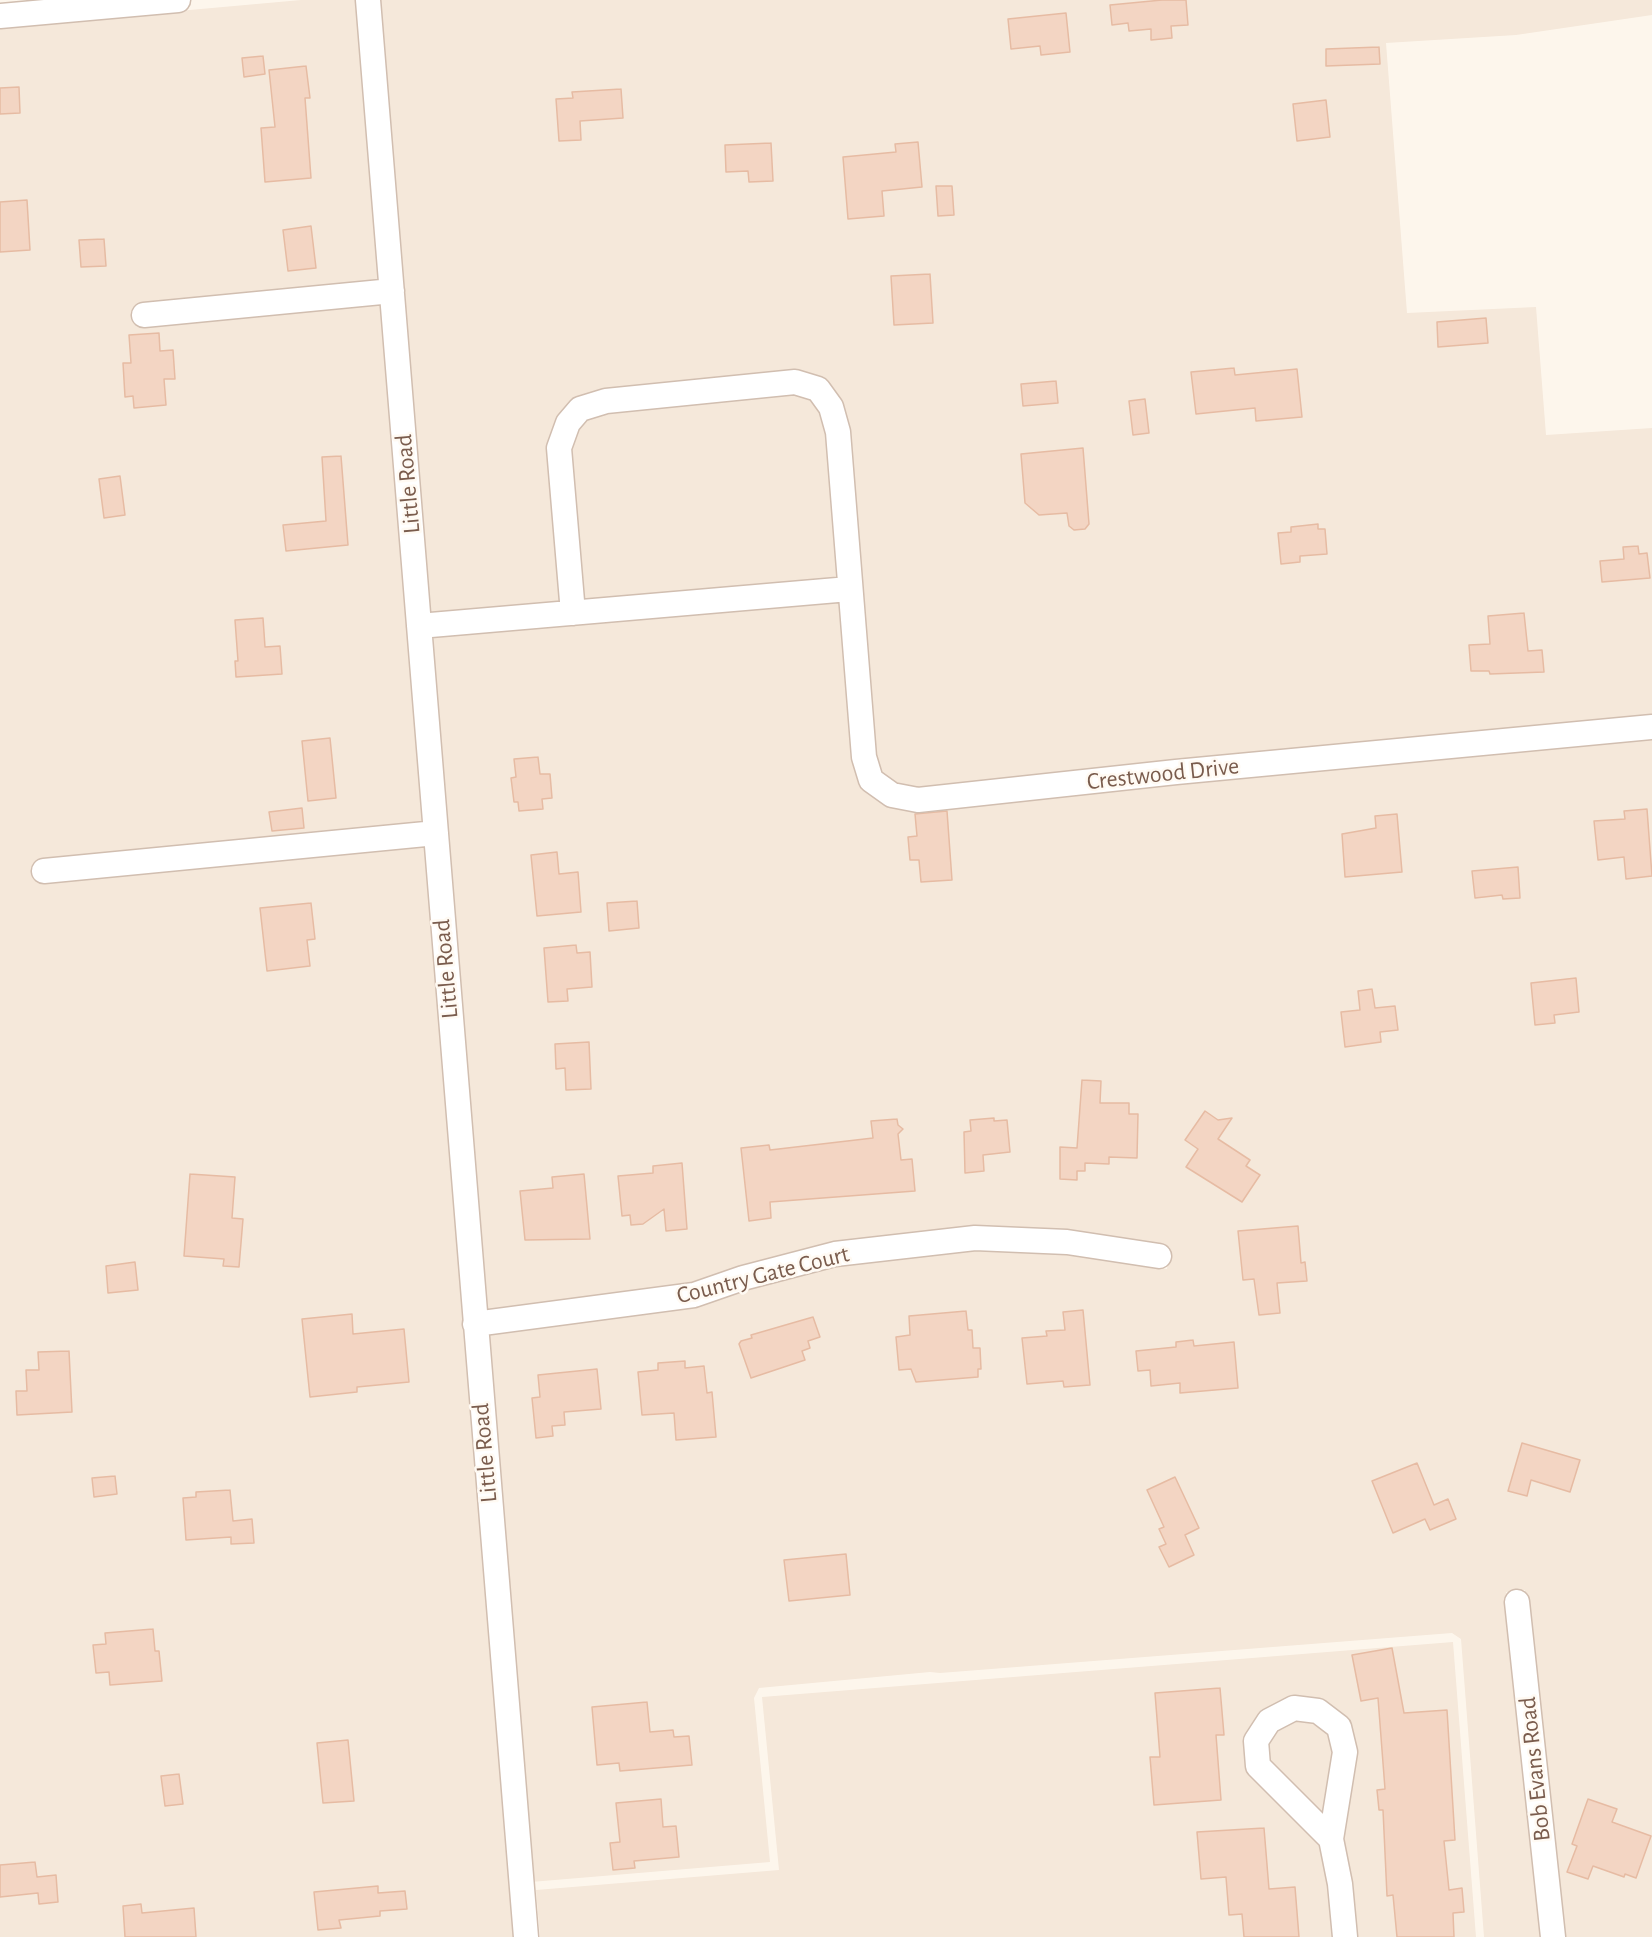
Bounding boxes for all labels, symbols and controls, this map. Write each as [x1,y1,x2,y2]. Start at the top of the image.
street label: Little Road [389,433,427,535]
street label: Crestwood Drive [1085,752,1241,796]
street label: Little Road [427,918,465,1020]
street label: Country Gate Court [674,1240,852,1310]
street label: Little Road [466,1402,504,1504]
street label: Bob Evans Road [1513,1695,1557,1843]

